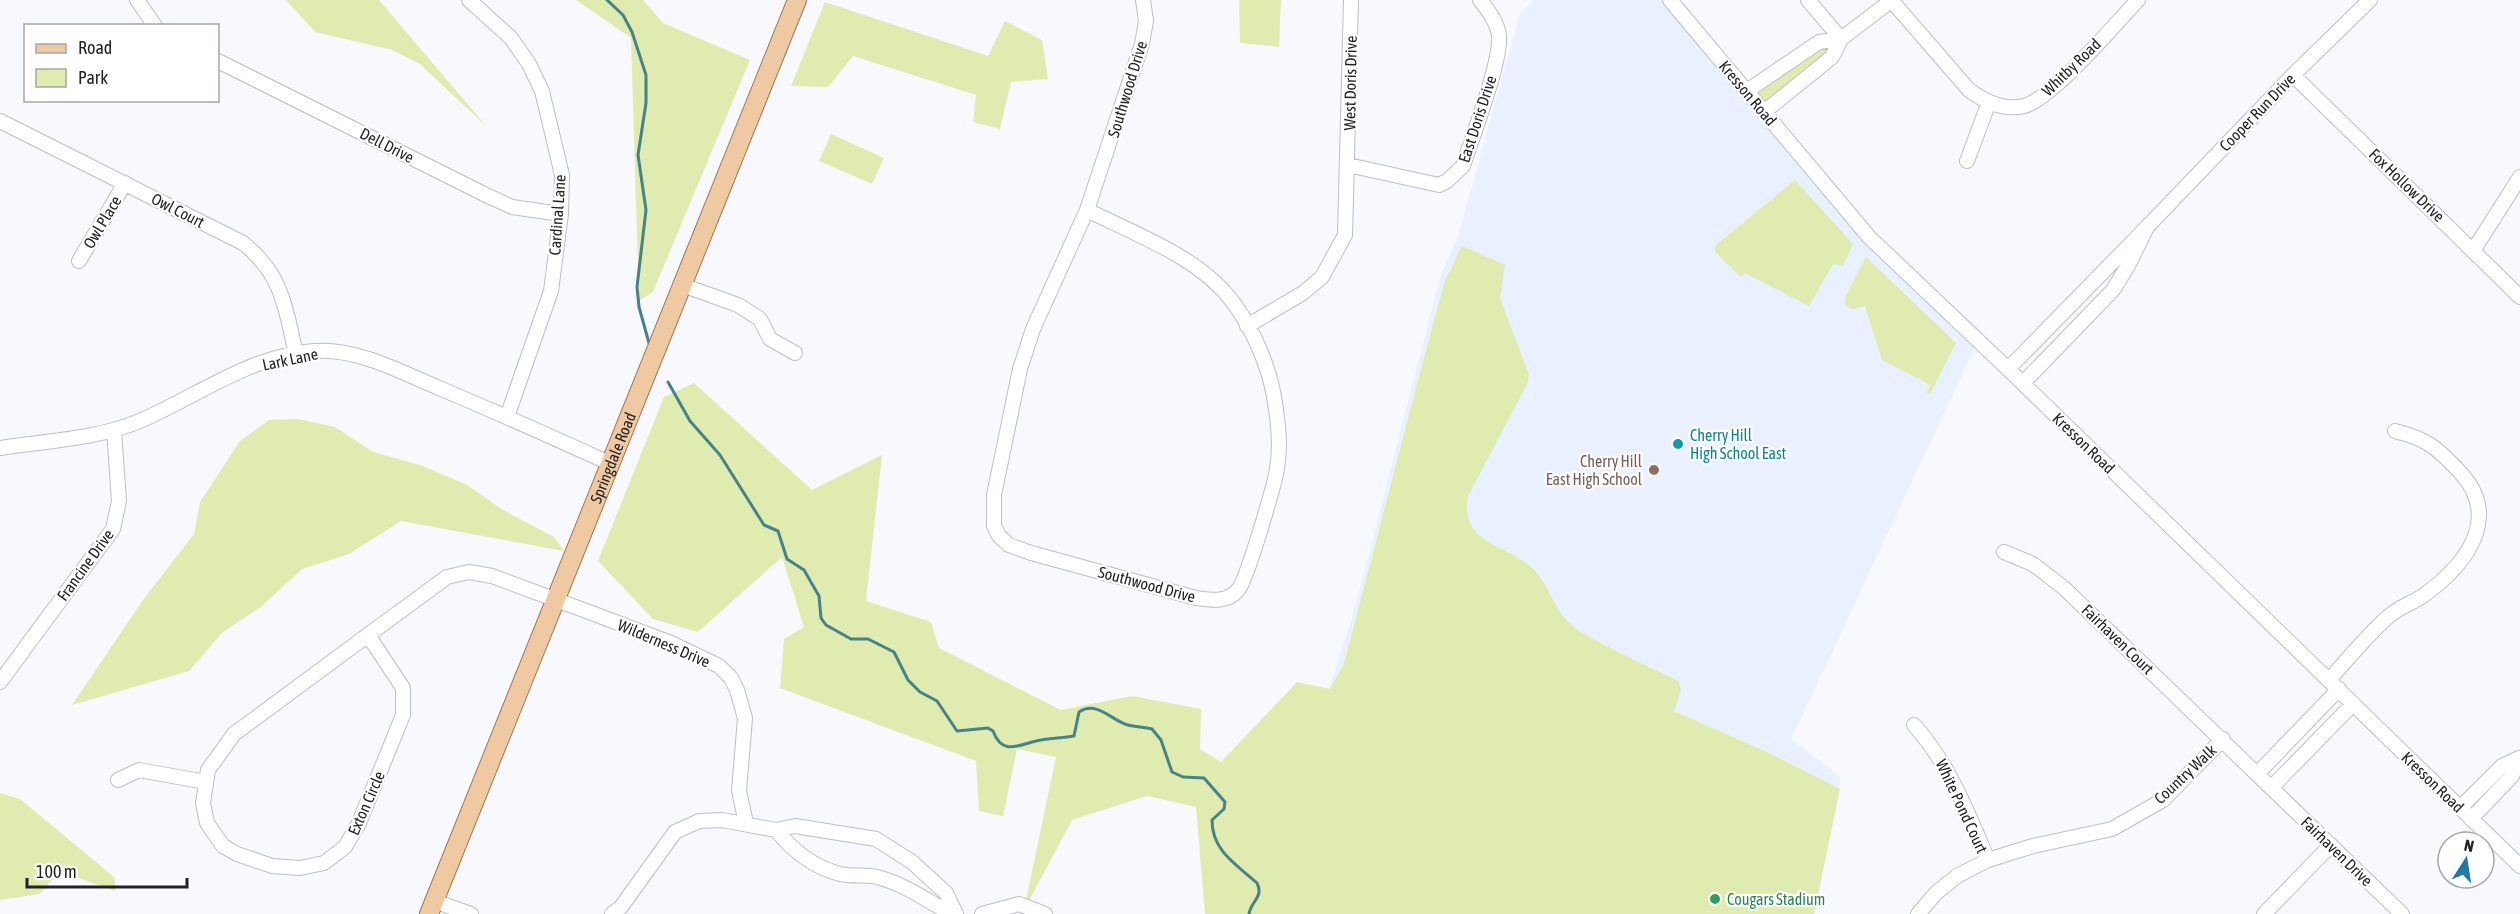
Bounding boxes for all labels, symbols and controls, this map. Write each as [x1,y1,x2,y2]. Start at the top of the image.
legend [24,24,219,102]
street label: Whitby Road [2038,35,2105,100]
street label: West Doris Drive [1340,36,1360,130]
text: Road [78,37,112,58]
street label: Southwood Drive [1104,39,1150,139]
street label: Kresson Road [1716,57,1780,129]
text: Park [78,67,108,88]
street label: Cooper Run Drive [2216,70,2299,155]
street label: East Doris Drive [1454,73,1500,165]
street label: Dell Drive [357,124,417,166]
street label: Fox Hollow Drive [2366,145,2448,225]
street label: Cardinal Lane [545,174,569,256]
street label: Owl Court [149,189,208,231]
street label: Owl Place [79,192,125,252]
street label: Lark Lane [261,344,319,374]
street label: Kresson Road [2049,409,2119,477]
street label: Springdale Road [586,410,639,506]
place label: Cherry Hill High School East [1690,426,1787,463]
marker: Cherry Hill High School East [1671,437,1685,451]
place label: Cherry Hill East High School [1546,452,1643,489]
marker: Cherry Hill East High School [1647,463,1661,477]
street label: Francine Drive [53,526,117,604]
street label: Southwood Drive [1097,562,1197,606]
street label: Fairhaven Court [2079,600,2158,678]
street label: Wilderness Drive [615,615,713,671]
street label: Country Walk [2150,741,2220,808]
street label: Kresson Road [2398,748,2468,816]
street label: White Pond Court [1932,756,1992,856]
street label: Exton Circle [344,768,388,838]
street label: Fairhaven Drive [2298,813,2376,889]
north arrow [2436,830,2496,890]
text: N [2463,836,2476,855]
scale bar [27,851,188,889]
text: 100 m [36,861,77,882]
place label: Cougars Stadium [1727,890,1825,909]
marker: Cougars Stadium [1708,892,1722,906]

